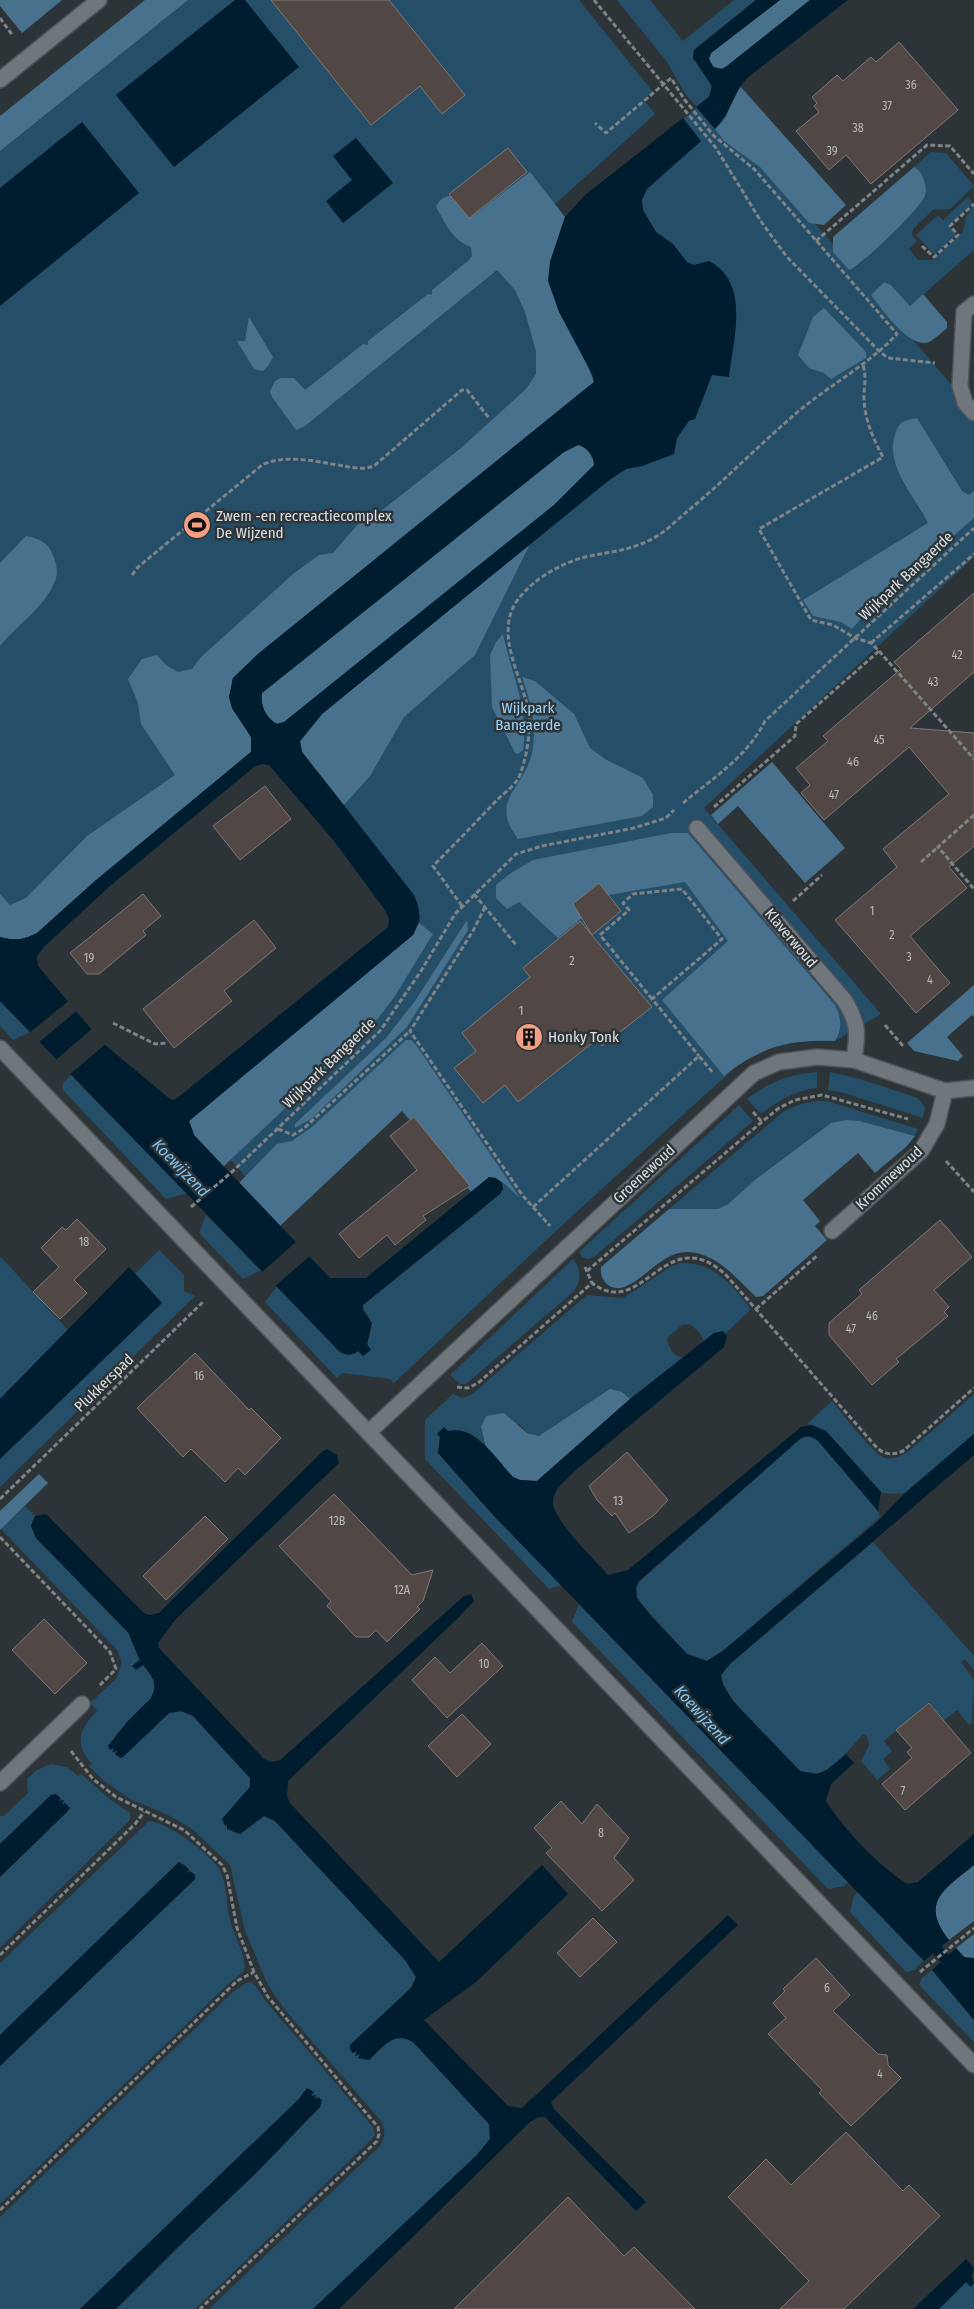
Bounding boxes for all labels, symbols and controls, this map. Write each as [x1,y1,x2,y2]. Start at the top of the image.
house number: 36 [905,78,917,92]
house number: 37 [882,99,892,113]
house number: 38 [852,121,864,135]
house number: 39 [826,144,838,158]
place label: Zwem -en recreactiecomplex De Wijzend [216,507,392,542]
sports icon: Zwem -en recreactiecomplex De Wijzend [182,510,212,540]
street label: Wijkpark Bangaerde [855,528,957,624]
house number: 42 [952,648,962,662]
house number: 43 [927,675,939,689]
park label: Wijkpark Bangaerde [495,699,561,734]
house number: 45 [873,733,885,747]
house number: 46 [847,755,859,769]
house number: 47 [829,788,839,802]
house number: 1 [870,904,874,918]
street label: Klaverwoud [761,905,821,971]
house number: 2 [889,928,895,942]
house number: 3 [906,950,912,964]
house number: 19 [84,951,94,965]
house number: 2 [569,954,575,968]
house number: 4 [927,973,933,987]
house number: 1 [519,1004,523,1018]
street label: Wijkpark Bangaerde [279,1014,379,1112]
building icon: Honky Tonk [514,1022,544,1052]
place label: Honky Tonk [548,1028,619,1046]
water label: Koewijzend [149,1135,214,1201]
street label: Groenewoud [609,1141,679,1207]
street label: Krommewoud [852,1143,926,1213]
house number: 18 [79,1235,89,1249]
house number: 46 [866,1309,878,1323]
house number: 47 [846,1322,856,1336]
street label: Plukkerspad [71,1350,137,1416]
house number: 16 [194,1369,204,1383]
house number: 13 [613,1494,623,1508]
house number: 12B [329,1514,346,1528]
house number: 12A [394,1583,411,1597]
house number: 10 [479,1657,489,1671]
water label: Koewijzend [670,1681,734,1749]
house number: 7 [901,1784,906,1798]
house number: 8 [598,1826,604,1840]
house number: 6 [824,1981,830,1995]
house number: 4 [877,2067,883,2081]

